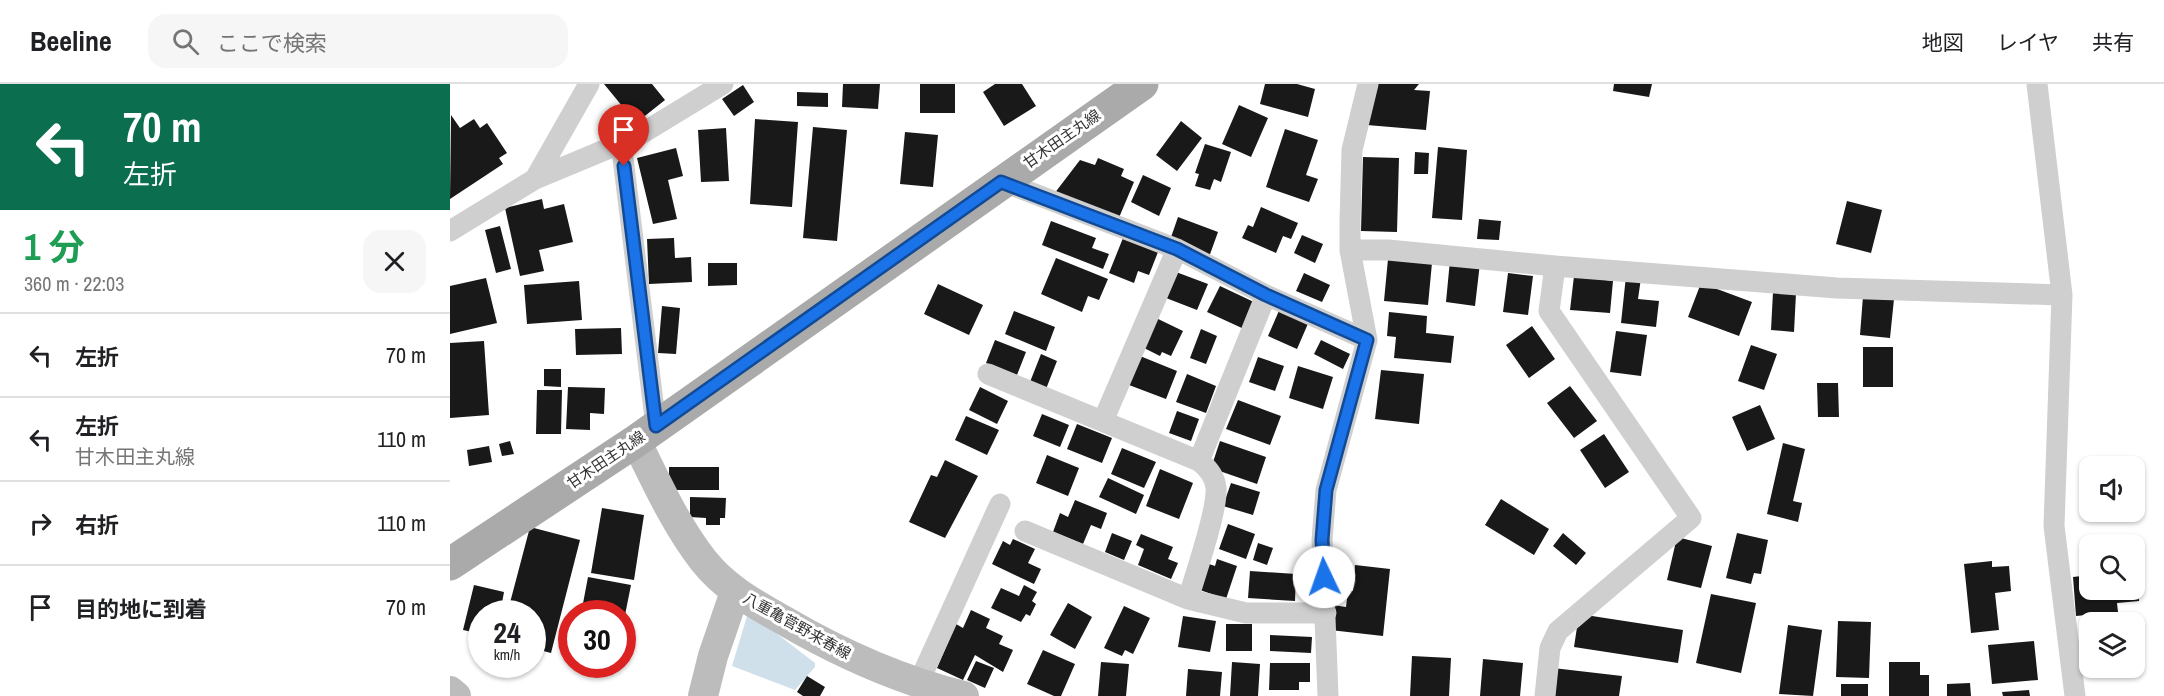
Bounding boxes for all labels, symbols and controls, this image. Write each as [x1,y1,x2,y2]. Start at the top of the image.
search box [148,14,568,68]
text: Beeline [30,22,112,60]
icon: search [169,25,202,58]
text: ここで検索 [217,28,327,58]
text: 地図 [1922,28,1964,57]
text: レイヤ [1997,28,2059,57]
text: 共有 [2092,28,2134,57]
text: 70 m [123,99,202,155]
pin [598,104,649,166]
street label: 甘木田主丸線 [1019,104,1105,173]
icon: left [24,108,102,186]
icon: arrive [607,113,640,146]
text: 左折 [123,156,177,192]
text: 1 分 [24,223,85,271]
button: close [363,230,426,293]
text: 360 m · 22:03 [24,270,124,297]
icon: left [24,339,57,372]
text: 70 m [386,340,426,370]
text: 左折 [75,342,119,372]
text: 左折 [75,411,119,441]
icon: left [24,423,57,456]
text: 110 m [377,424,426,454]
street label: 甘木田主丸線 [563,426,649,493]
text: 甘木田主丸線 [75,443,195,470]
map controls [2079,456,2145,678]
button: sound [2079,456,2145,522]
icon: right [24,507,57,540]
text: 110 m [377,508,426,538]
text: 右折 [75,510,119,540]
button: search [2079,534,2145,600]
position arrow [1292,545,1356,609]
street label: 八重亀菅野来春線 [740,587,855,664]
icon: arrive [24,591,57,624]
text: 70 m [386,592,426,622]
text: 目的地に到着 [75,594,207,624]
speed limit sign: 30 [558,600,636,678]
text: 24 [493,612,521,652]
button: layers [2079,612,2145,678]
text: km/h [494,644,520,665]

